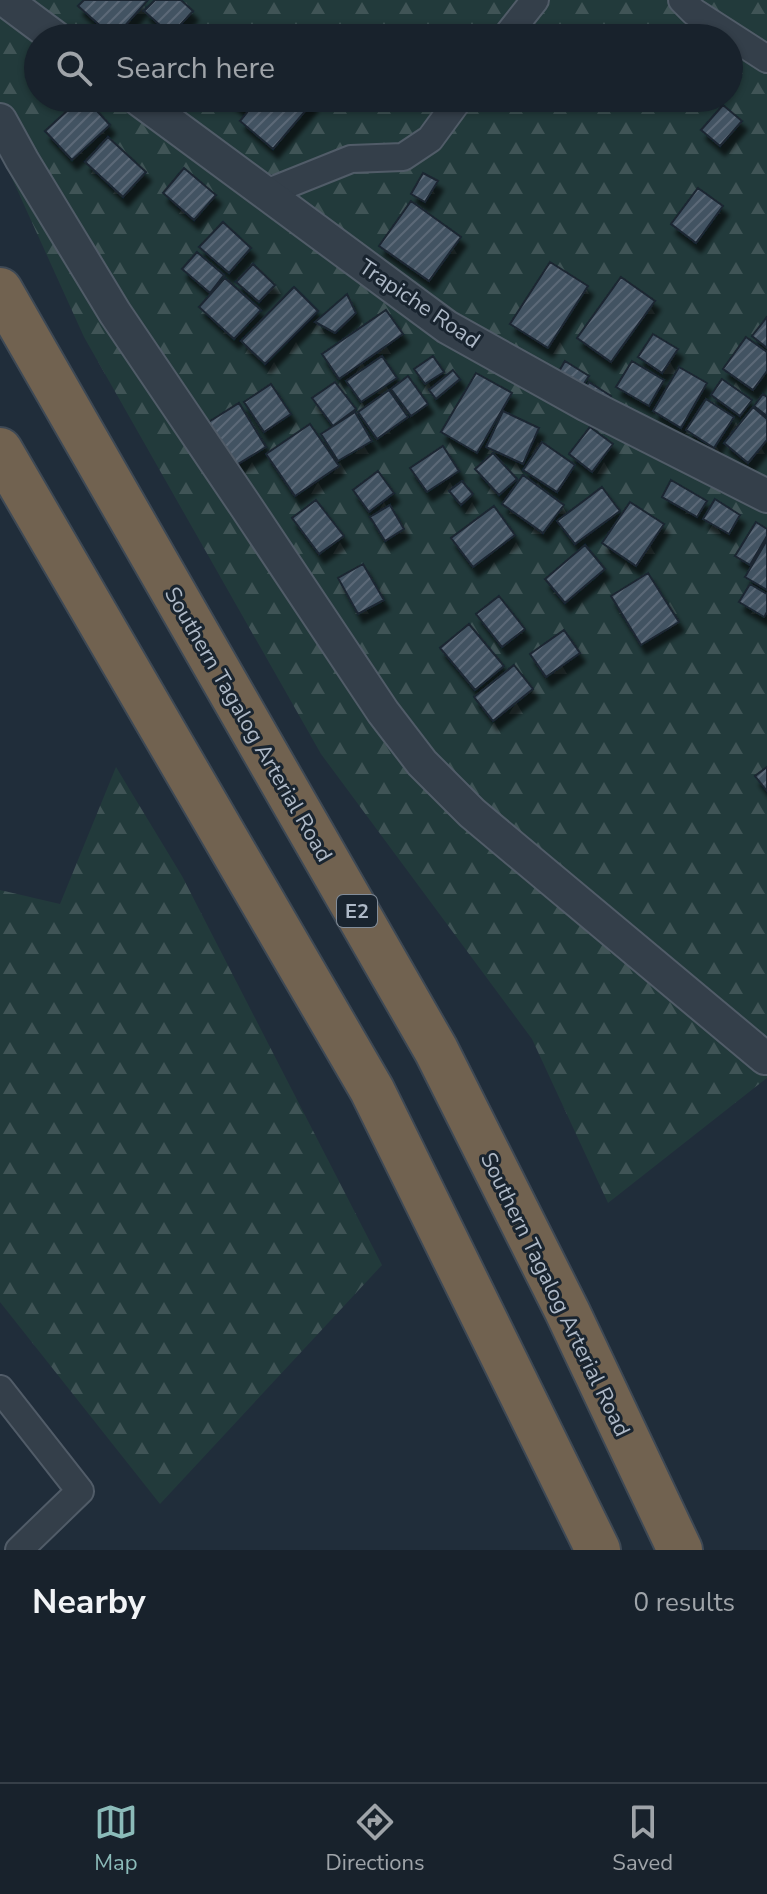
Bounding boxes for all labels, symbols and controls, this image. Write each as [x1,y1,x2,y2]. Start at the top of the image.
search box [24,24,743,112]
icon: search [52,46,96,90]
text: Search here [116,48,275,89]
street label: Trapiche Road [353,252,486,355]
street label: Southern Tagalog Arterial Road [157,582,339,867]
road number: E2 [337,895,377,927]
street label: Southern Tagalog Arterial Road [473,1147,637,1442]
text: Nearby [32,1579,146,1625]
text: 0 results [634,1585,735,1620]
tab: Map [94,1800,138,1878]
tab: Directions [326,1800,425,1878]
tab: Saved [612,1800,673,1878]

